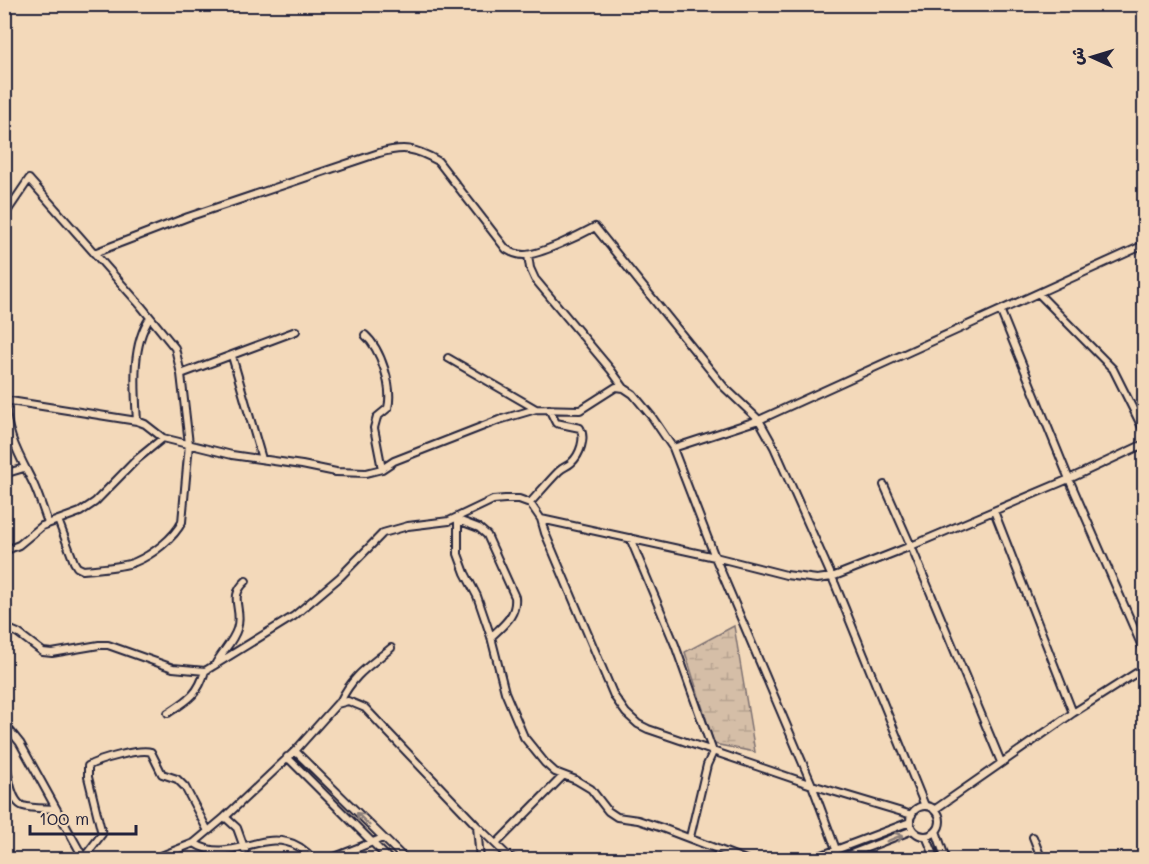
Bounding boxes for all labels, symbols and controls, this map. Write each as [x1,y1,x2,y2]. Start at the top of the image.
north arrow [1062,27,1122,87]
text: ش [1065,46,1088,65]
scale bar [30,798,136,836]
text: 100 m [39,806,89,830]
one-way arrow [356,812,371,826]
one-way arrow [886,832,904,843]

